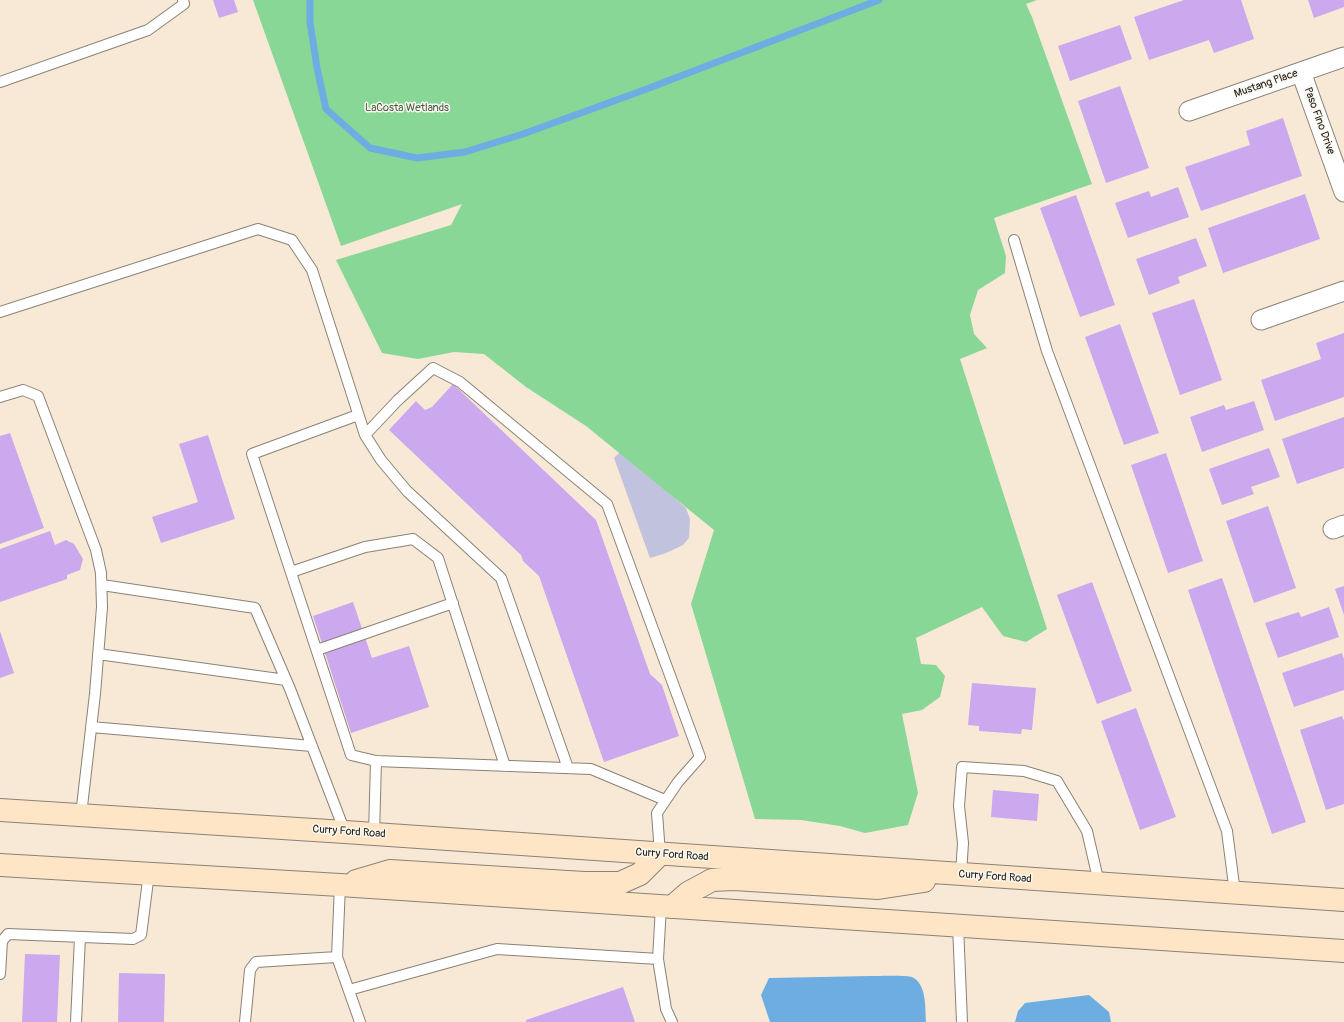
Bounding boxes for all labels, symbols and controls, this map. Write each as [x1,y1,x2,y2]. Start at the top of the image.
street label: Mustang Place [1232,67,1300,101]
street label: Paso Fino Drive [1301,86,1337,156]
park label: LaCosta Wetlands [365,101,449,115]
street label: Curry Ford Road [312,823,386,841]
street label: Curry Ford Road [635,846,709,864]
street label: Curry Ford Road [958,868,1032,886]

